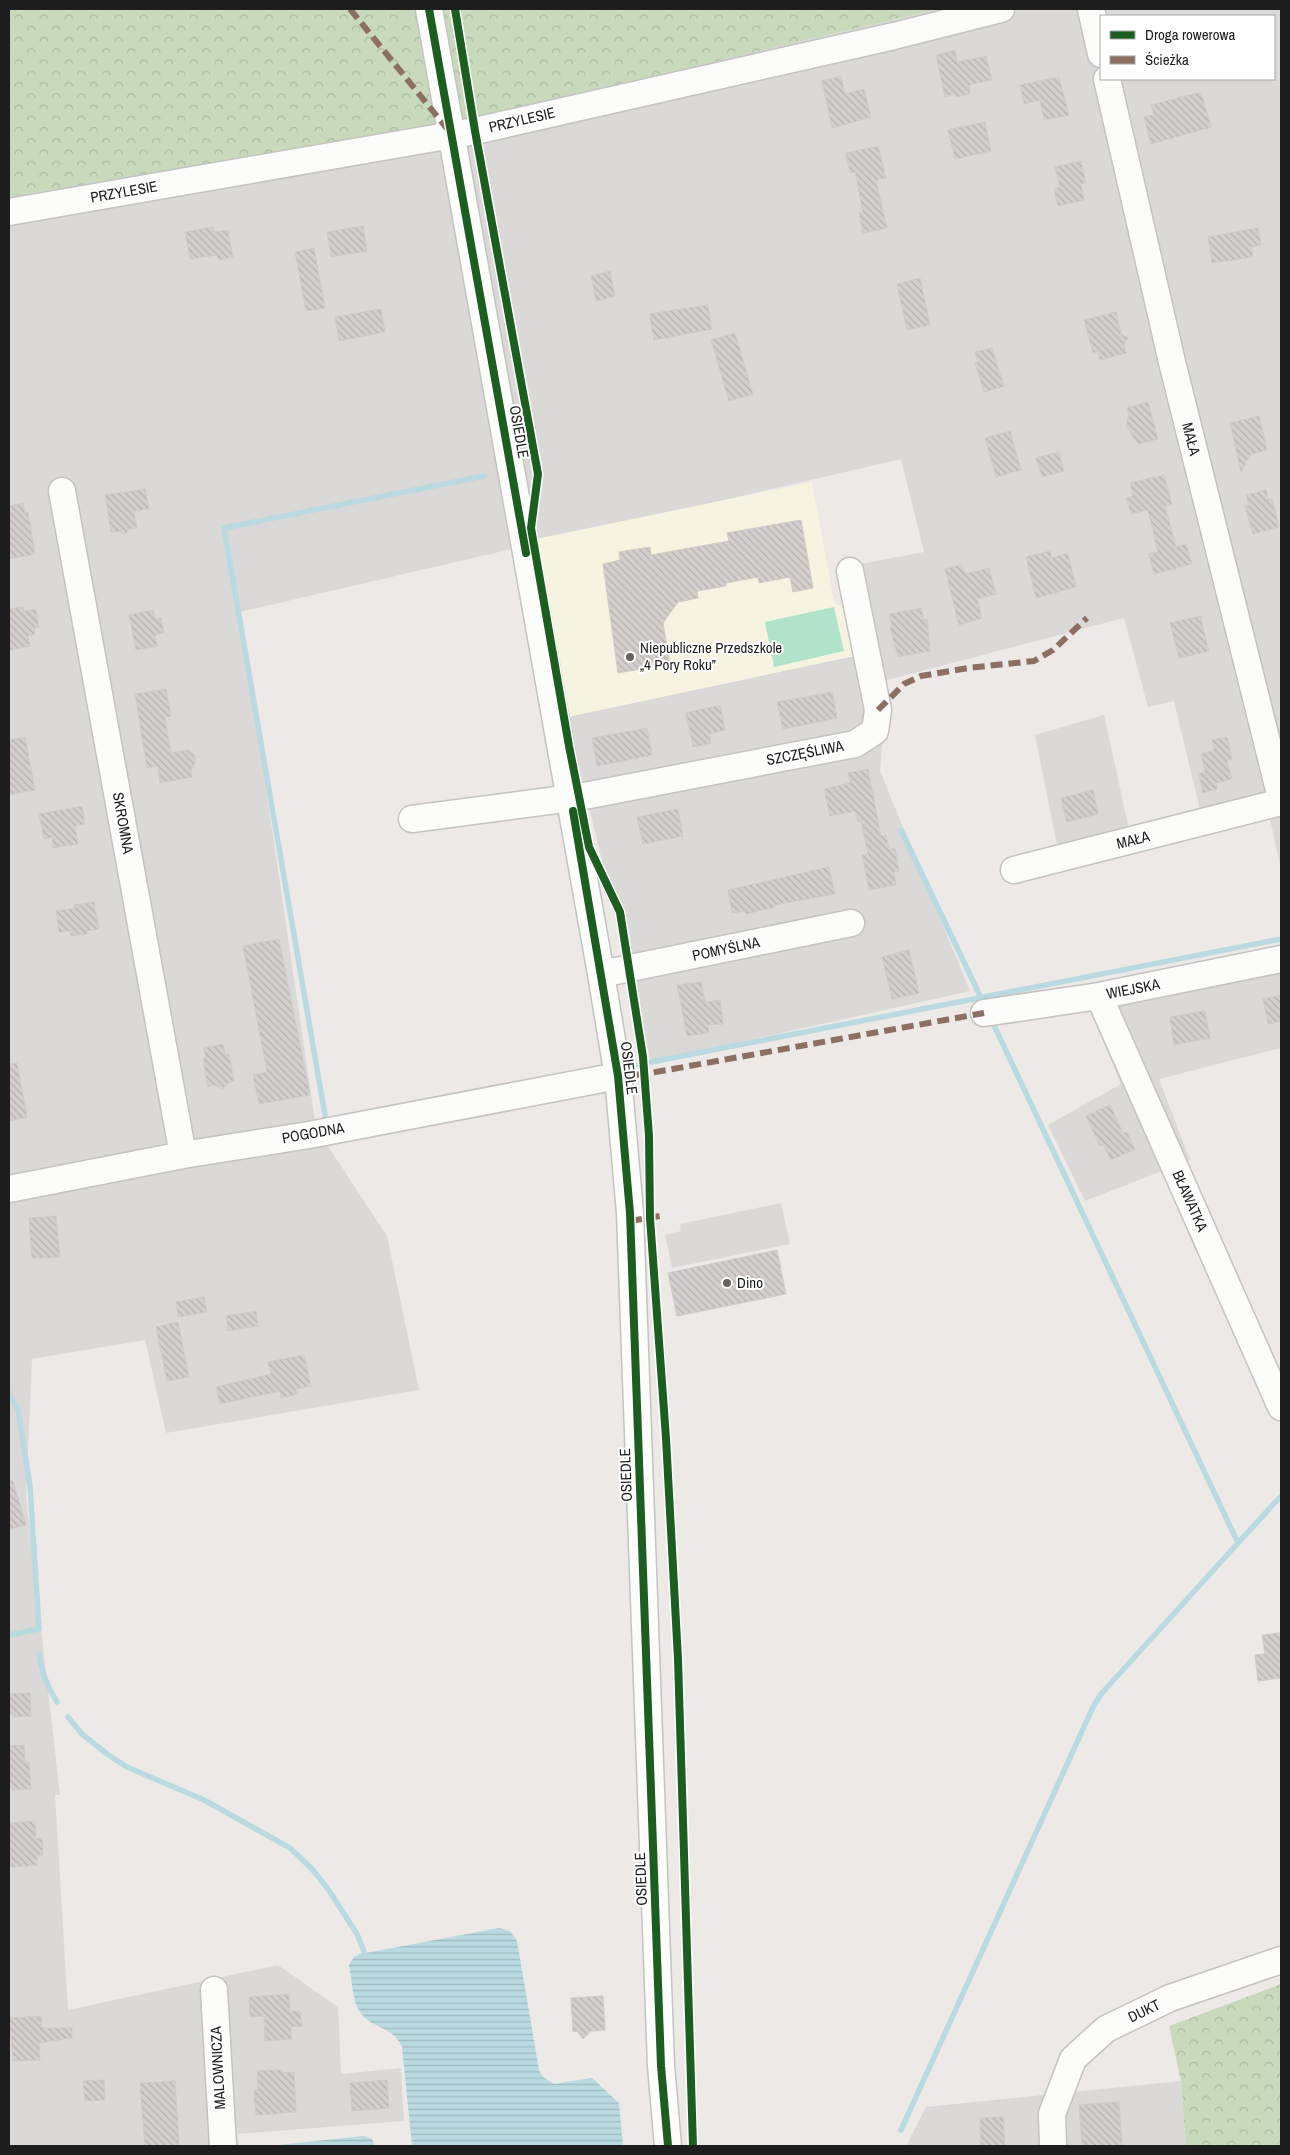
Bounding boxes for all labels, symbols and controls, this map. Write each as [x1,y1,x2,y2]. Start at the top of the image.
legend [1100,15,1275,80]
text: Droga rowerowa [1145,24,1235,45]
text: Ścieżka [1145,49,1189,70]
street label: PRZYLESIE [487,102,557,137]
street label: PRZYLESIE [89,175,159,208]
street label: OSIEDLE [505,404,534,460]
street label: MAŁA [1177,420,1206,458]
place label: Niepubliczne Przedszkole „4 Pory Roku” [640,637,782,675]
marker: Niepubliczne Przedszkole „4 Pory Roku” [624,651,636,663]
street label: SZCZĘŚLIWA [765,735,846,770]
street label: SKROMNA [108,790,139,856]
street label: MAŁA [1114,825,1152,854]
street label: POMYŚLNA [690,931,762,966]
street label: WIEJSKA [1104,973,1162,1004]
street label: OSIEDLE [616,1040,643,1096]
street label: POGODNA [280,1117,346,1148]
street label: BŁAWATKA [1168,1167,1214,1236]
place label: Dino [737,1272,763,1293]
marker: Dino [721,1277,733,1289]
street label: OSIEDLE [614,1448,637,1502]
street label: OSIEDLE [629,1852,652,1906]
street label: DUKT [1124,1994,1164,2027]
street label: MALOWNICZA [205,2025,230,2110]

